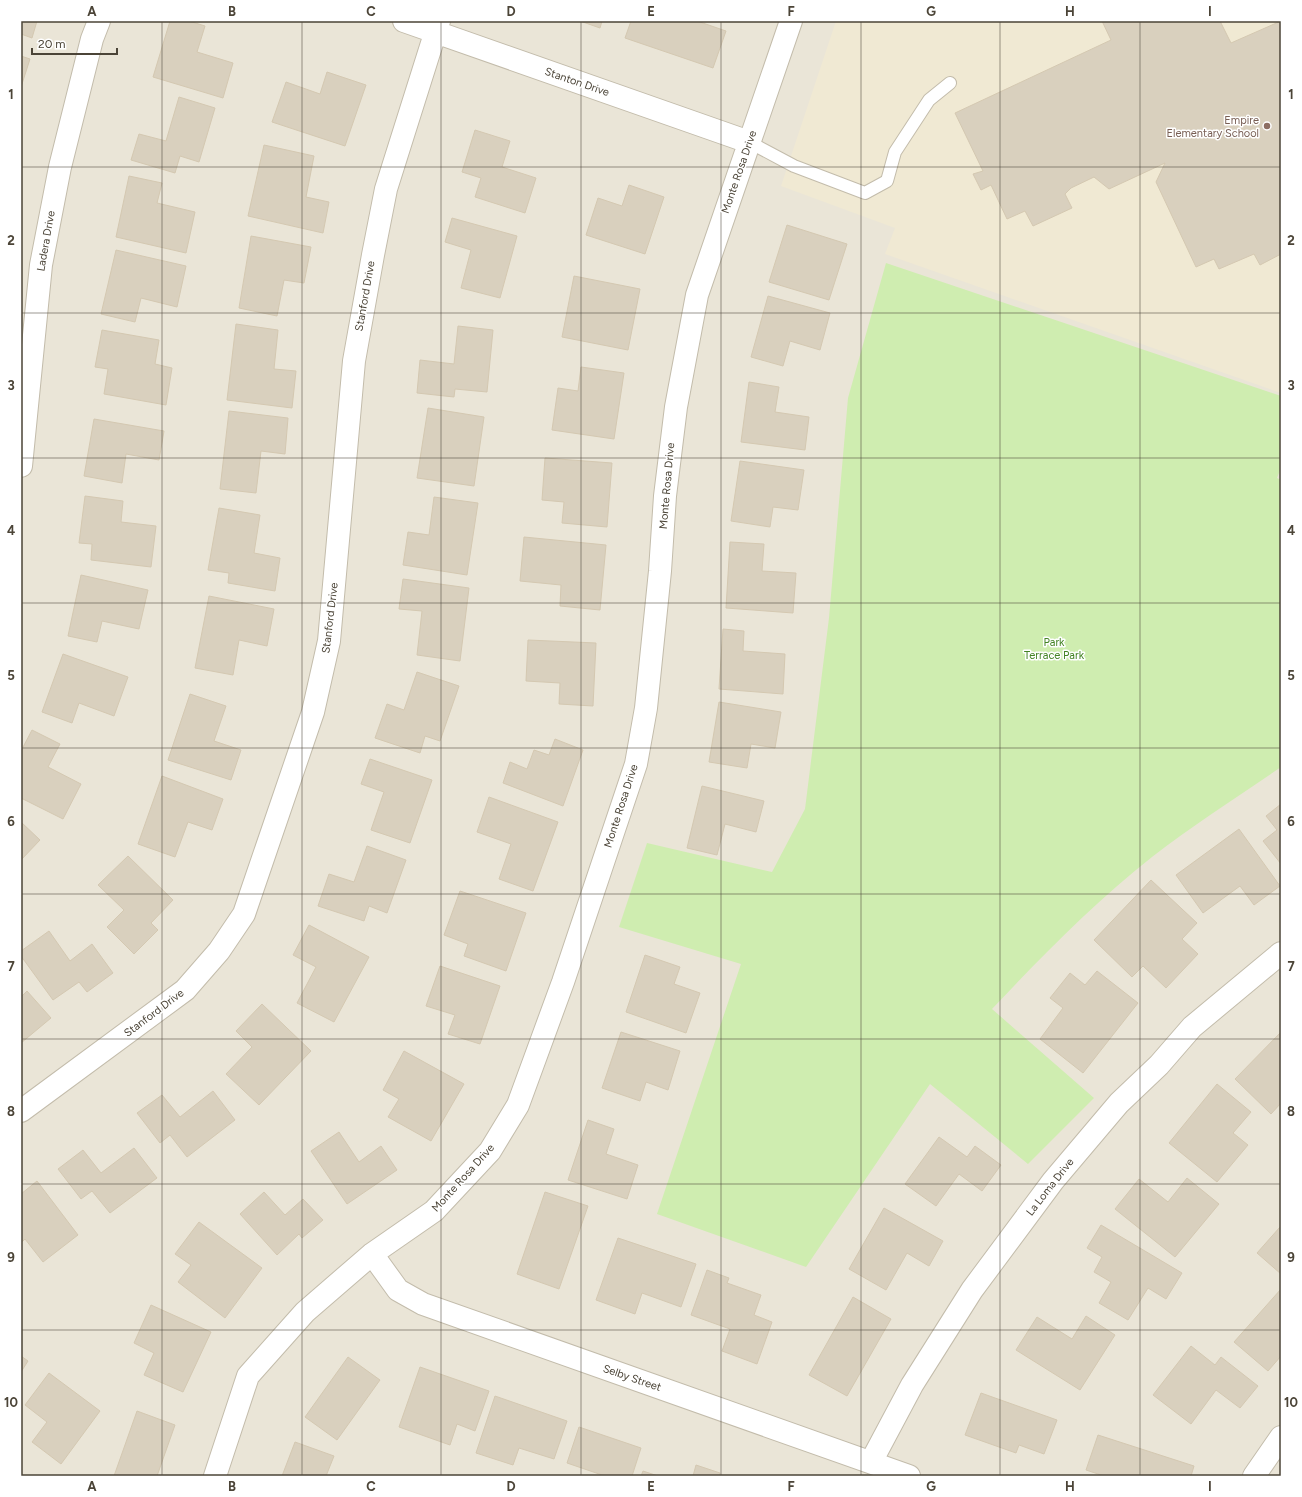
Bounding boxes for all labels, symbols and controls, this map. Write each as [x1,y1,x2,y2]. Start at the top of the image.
text: A [87,4,97,19]
text: B [228,4,236,19]
text: C [366,4,376,19]
text: D [506,4,516,19]
text: E [647,4,655,19]
text: F [787,4,795,19]
text: G [926,4,936,19]
text: H [1065,4,1075,19]
text: I [1208,4,1212,19]
scale bar [32,30,117,56]
text: 20 m [38,37,66,51]
street label: Stanton Drive [543,65,611,99]
text: 1 [8,87,14,102]
text: 1 [1288,87,1294,102]
place label: Empire Elementary School [1167,114,1259,140]
marker: Empire Elementary School [1262,121,1272,131]
street label: Monte Rosa Drive [719,129,759,215]
street label: Ladera Drive [34,210,58,272]
text: 2 [7,233,15,248]
text: 2 [1287,233,1295,248]
street label: Stanford Drive [352,260,378,332]
text: 3 [7,378,15,393]
text: 3 [1287,378,1295,393]
street label: Monte Rosa Drive [657,442,677,530]
text: 4 [7,523,15,538]
text: 4 [1287,523,1295,538]
street label: Stanford Drive [319,582,341,654]
park label: Park Terrace Park [1024,636,1085,662]
text: 5 [7,668,15,683]
text: 5 [1287,668,1295,683]
street label: Monte Rosa Drive [601,763,641,849]
text: 6 [7,814,15,829]
text: 6 [1287,814,1295,829]
text: 7 [7,959,15,974]
text: 7 [1287,959,1295,974]
street label: Stanford Drive [122,986,186,1040]
text: 8 [7,1104,15,1119]
text: 8 [1287,1104,1295,1119]
street label: Monte Rosa Drive [429,1141,497,1215]
street label: La Loma Drive [1024,1156,1076,1218]
text: 9 [7,1250,15,1265]
text: 9 [1287,1250,1295,1265]
street label: Selby Street [601,1362,663,1394]
text: 10 [4,1395,18,1410]
text: 10 [1284,1395,1298,1410]
text: A [87,1479,97,1494]
text: B [228,1479,236,1494]
text: C [366,1479,376,1494]
text: D [506,1479,516,1494]
text: E [647,1479,655,1494]
text: F [787,1479,795,1494]
text: G [926,1479,936,1494]
text: H [1065,1479,1075,1494]
text: I [1208,1479,1212,1494]

